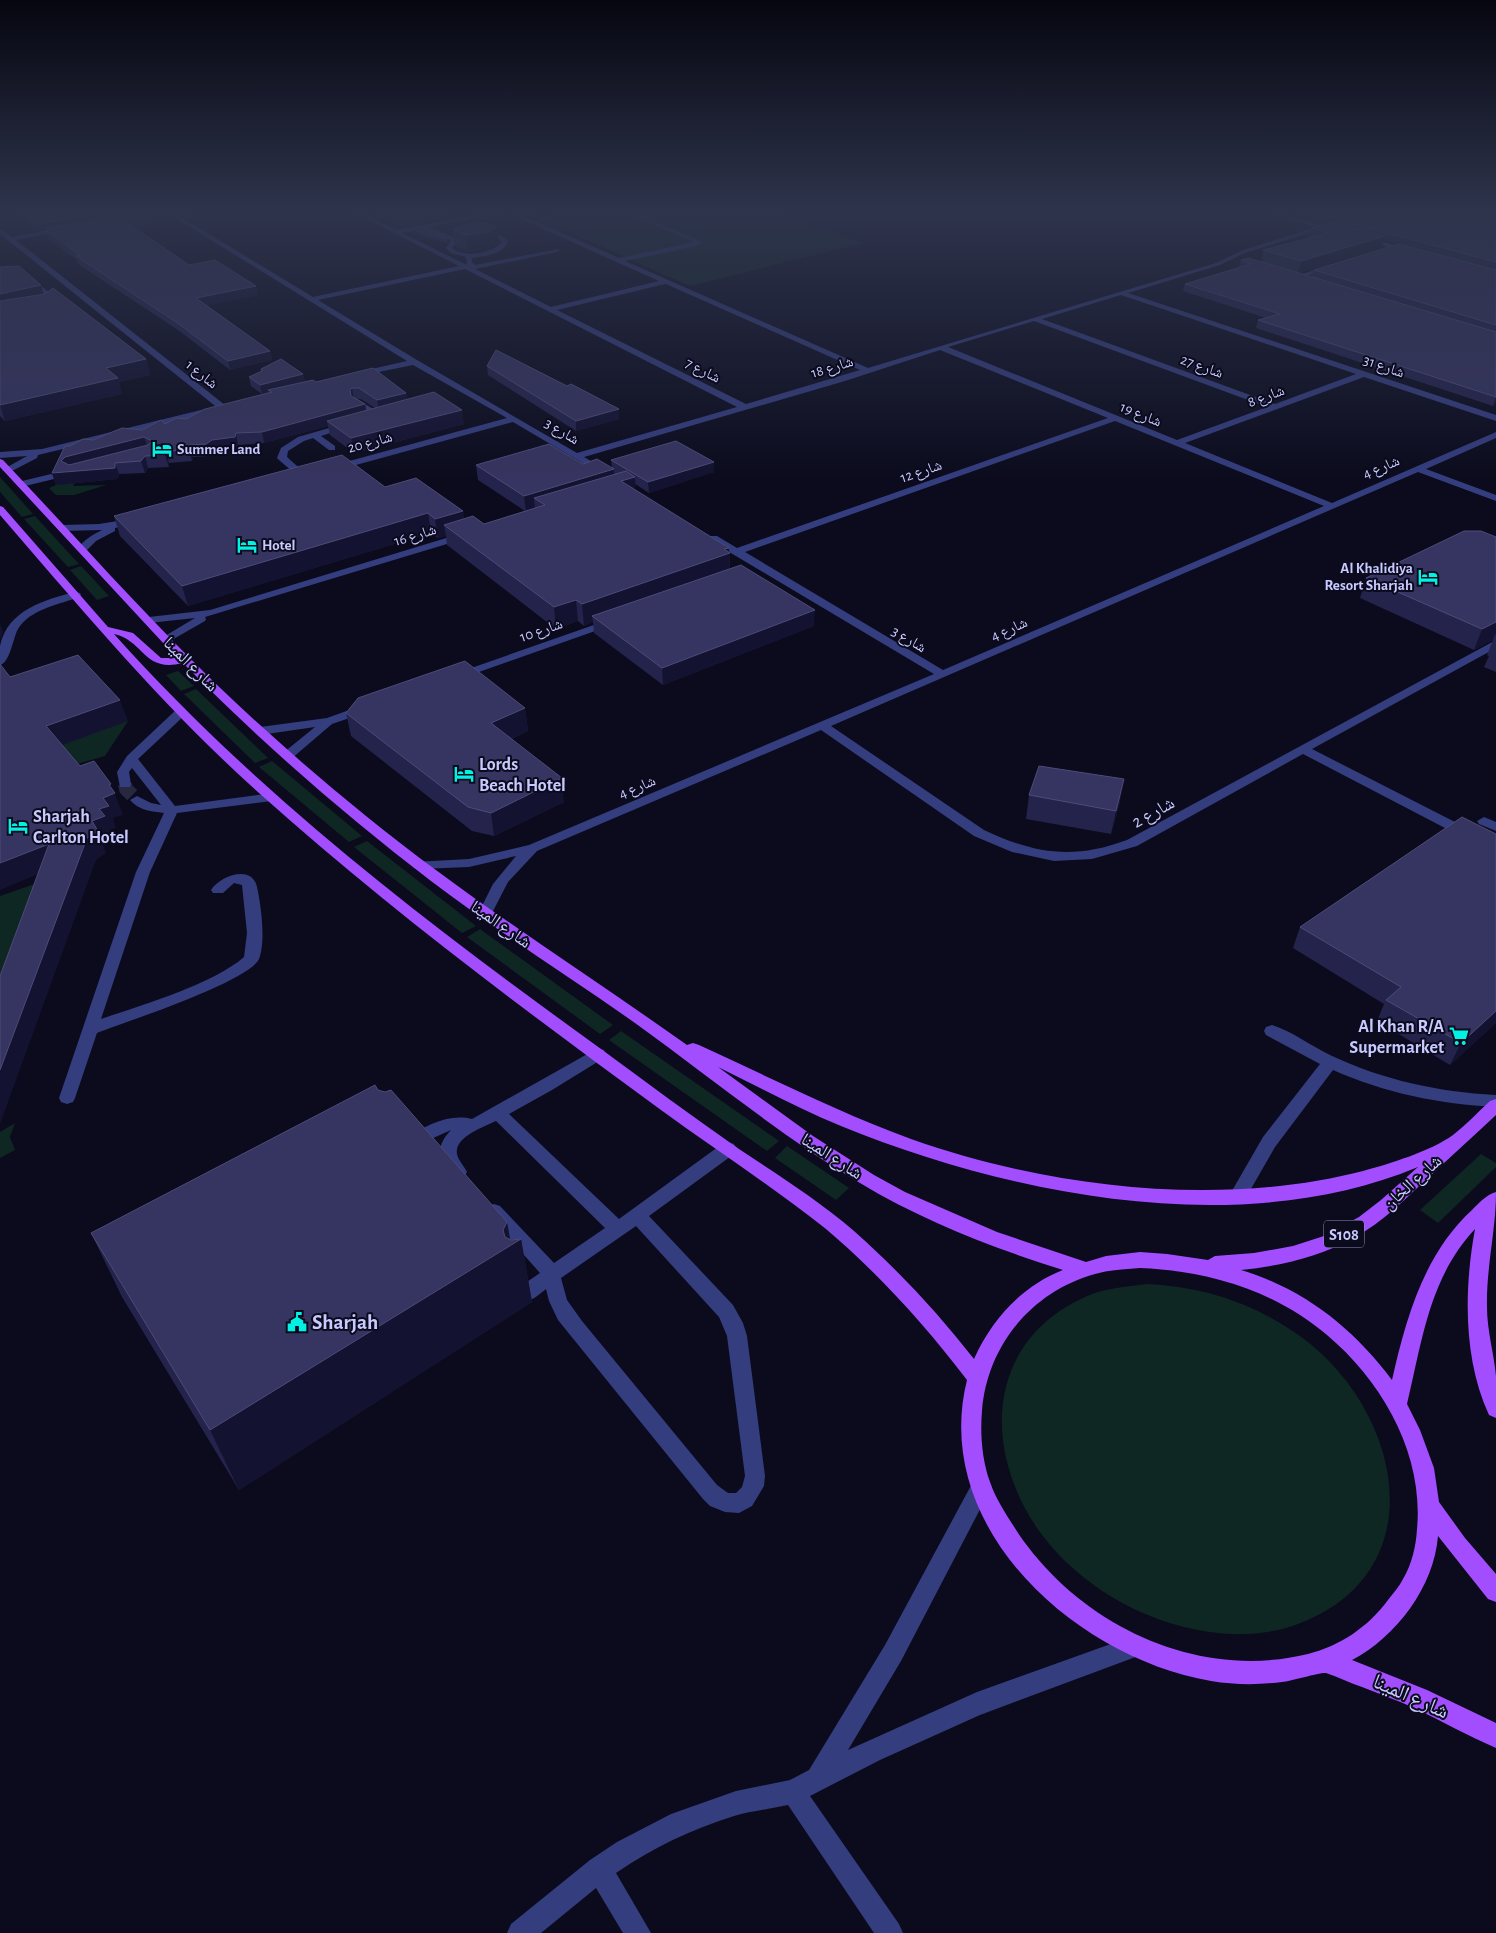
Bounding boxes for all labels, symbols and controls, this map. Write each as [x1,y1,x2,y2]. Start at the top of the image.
street label: شارع 27 [1178,352,1225,383]
street label: شارع 31 [1361,352,1406,382]
street label: شارع 18 [809,354,856,383]
street label: شارع 7 [682,355,723,387]
street label: شارع 1 [182,357,221,393]
street label: شارع 8 [1246,383,1287,412]
street label: شارع 19 [1117,399,1164,431]
street label: شارع 3 [541,415,582,449]
street label: شارع 20 [346,429,395,458]
hotel icon: Summer Land [151,438,173,460]
place label: Summer Land [177,442,260,457]
street label: شارع 4 [1361,453,1403,484]
street label: شارع 12 [898,457,945,487]
street label: شارع 16 [392,522,439,551]
hotel icon: Hotel [236,534,258,556]
place label: Hotel [262,538,295,553]
place label: Al Khalidiya Resort Sharjah [1325,561,1413,593]
hotel icon: Al Khalidiya Resort Sharjah [1417,566,1439,588]
street label: شارع 4 [989,615,1031,646]
street label: شارع 10 [518,616,565,647]
street label: شارع 3 [888,623,929,657]
street label: شارع المينا [159,634,221,696]
place label: Lords Beach Hotel [479,756,566,795]
hotel icon: Lords Beach Hotel [453,763,475,785]
street label: شارع 4 [617,773,659,804]
street label: شارع 2 [1129,794,1178,833]
place label: Sharjah Carlton Hotel [33,808,129,847]
hotel icon: Sharjah Carlton Hotel [7,815,29,837]
street label: شارع المينا [466,898,534,953]
place label: Al Khan R/A Supermarket [1349,1018,1444,1057]
supermarket icon: Al Khan R/A Supermarket [1448,1025,1470,1047]
street label: شارع المينا [797,1130,865,1184]
street label: شارع الخان [1380,1152,1446,1214]
road number: S108 [1324,1220,1364,1248]
public building icon: Sharjah [286,1311,308,1333]
place label: Sharjah [312,1312,378,1333]
street label: شارع المينا [1369,1670,1452,1724]

